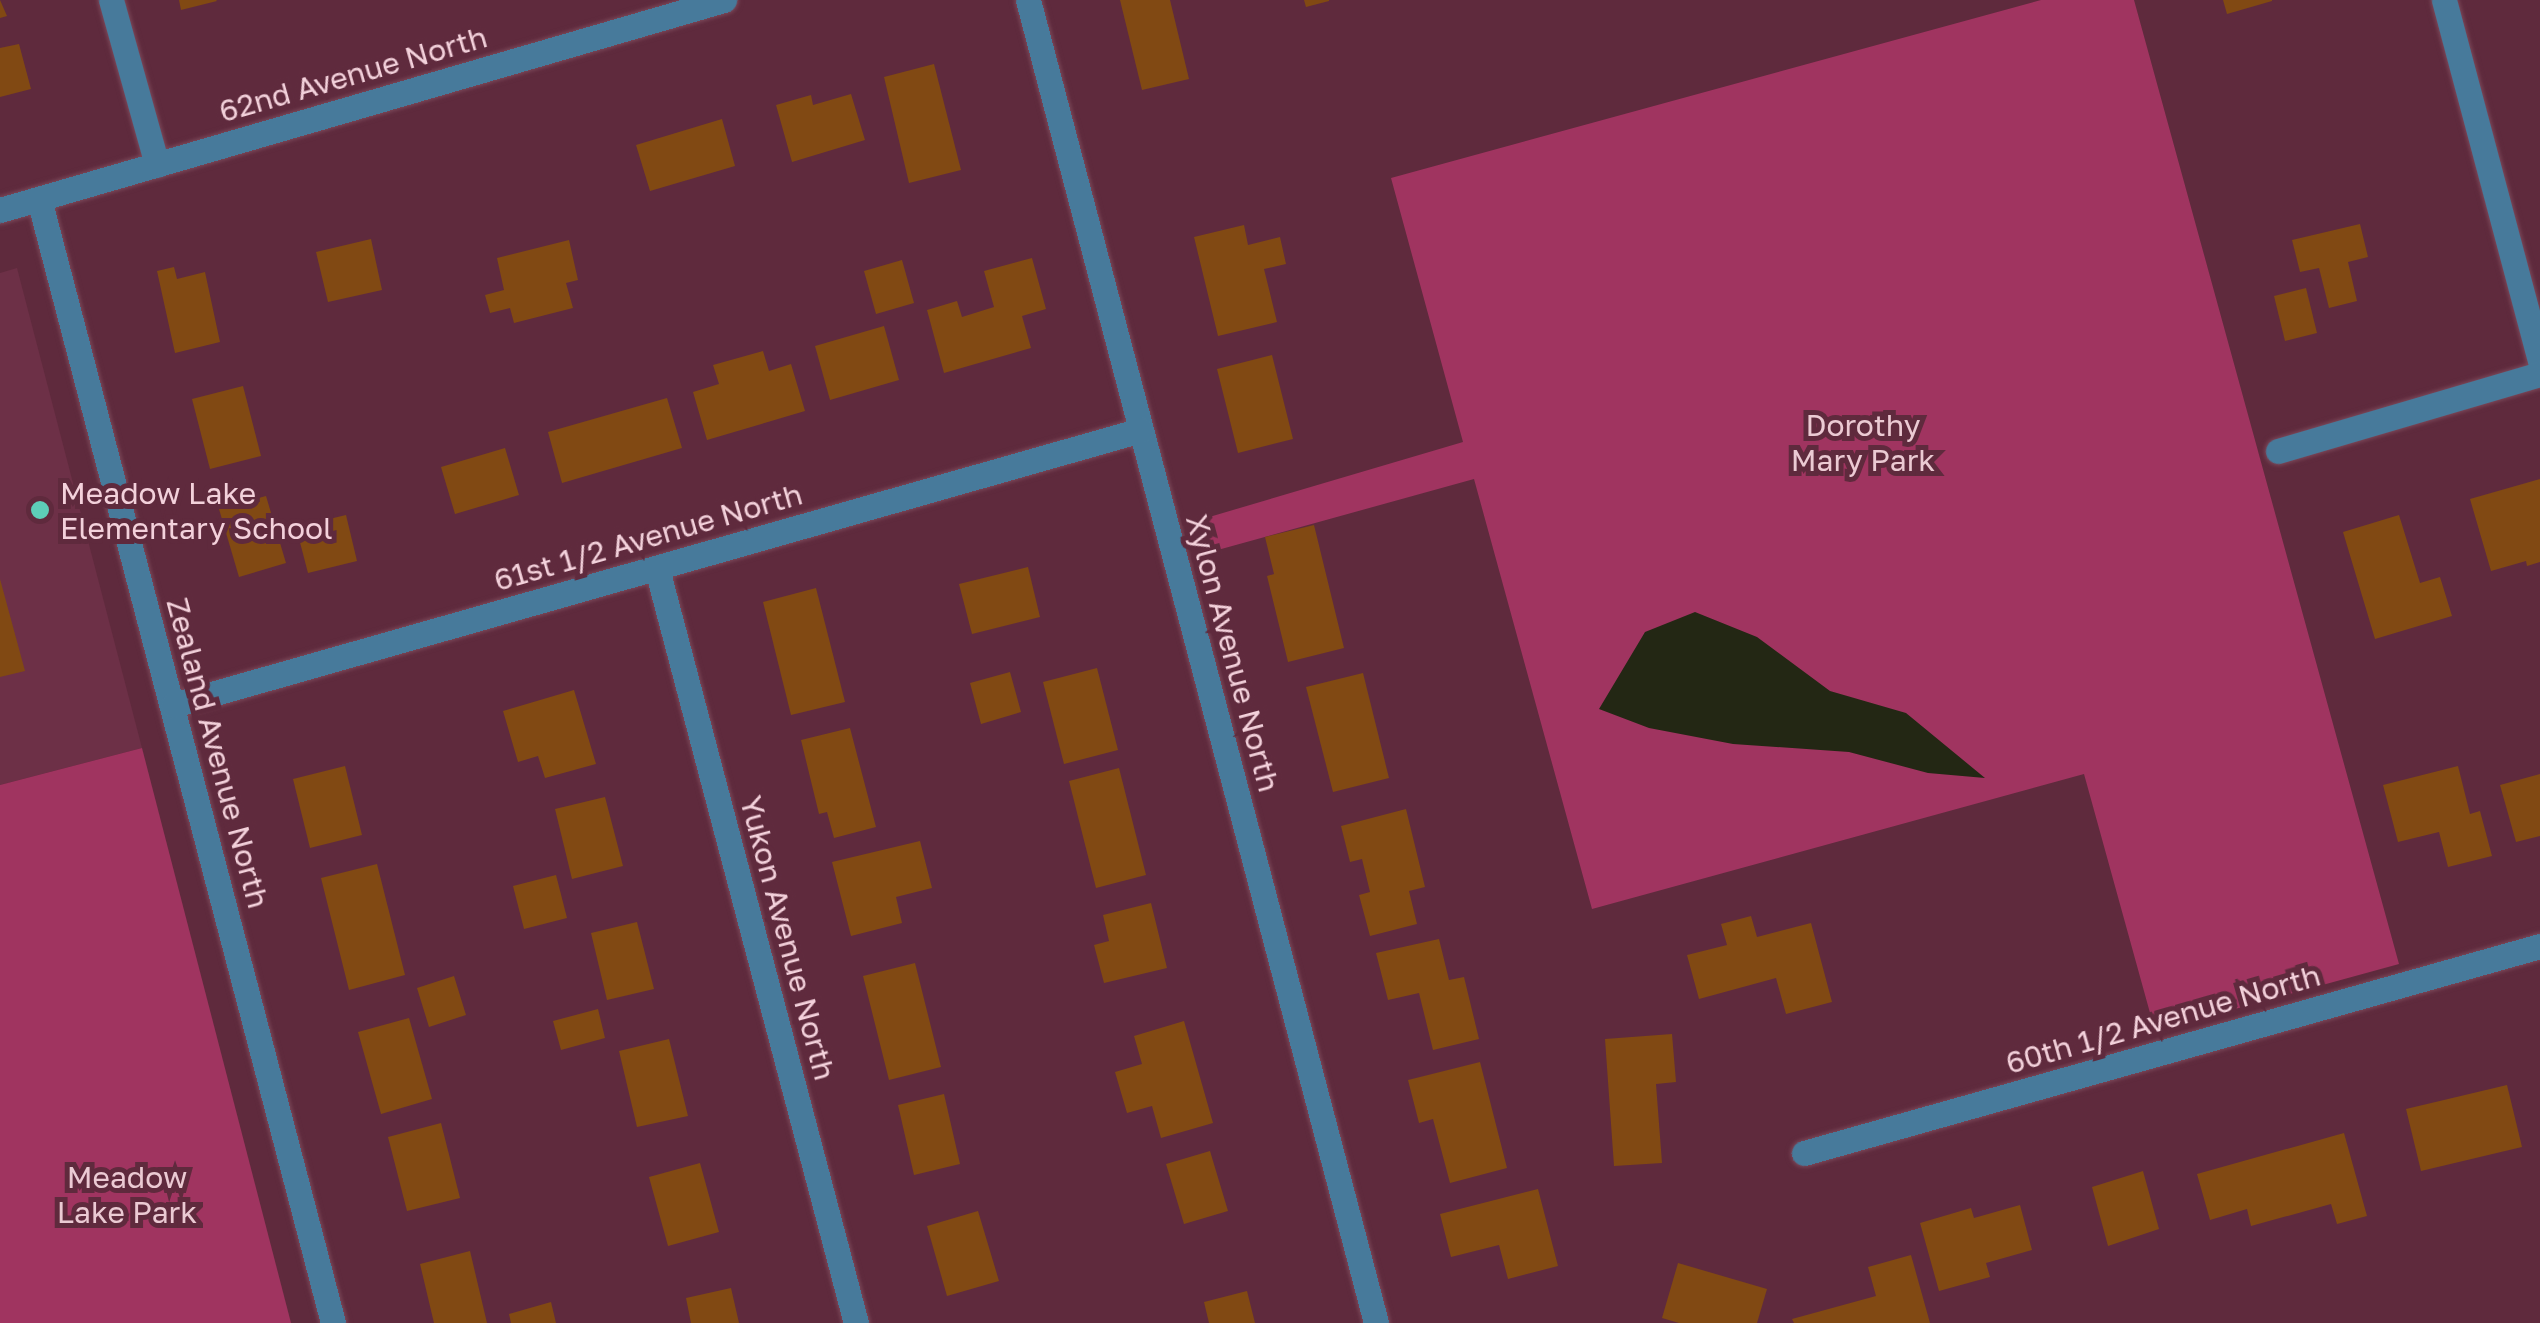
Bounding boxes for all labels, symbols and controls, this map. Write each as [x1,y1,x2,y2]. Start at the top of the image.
street label: 62nd Avenue North [215,19,491,129]
park label: Dorothy Mary Park [1791,407,1935,478]
place label: Meadow Lake Elementary School [60,475,333,546]
street label: 61st 1/2 Avenue North [490,476,806,598]
marker: Meadow Lake Elementary School [29,499,51,521]
street label: Xylon Avenue North [1179,510,1287,796]
street label: Zealand Avenue North [159,594,277,912]
street label: Yukon Avenue North [733,792,843,1084]
street label: 60th 1/2 Avenue North [2002,957,2324,1081]
park label: Meadow Lake Park [57,1159,197,1230]

